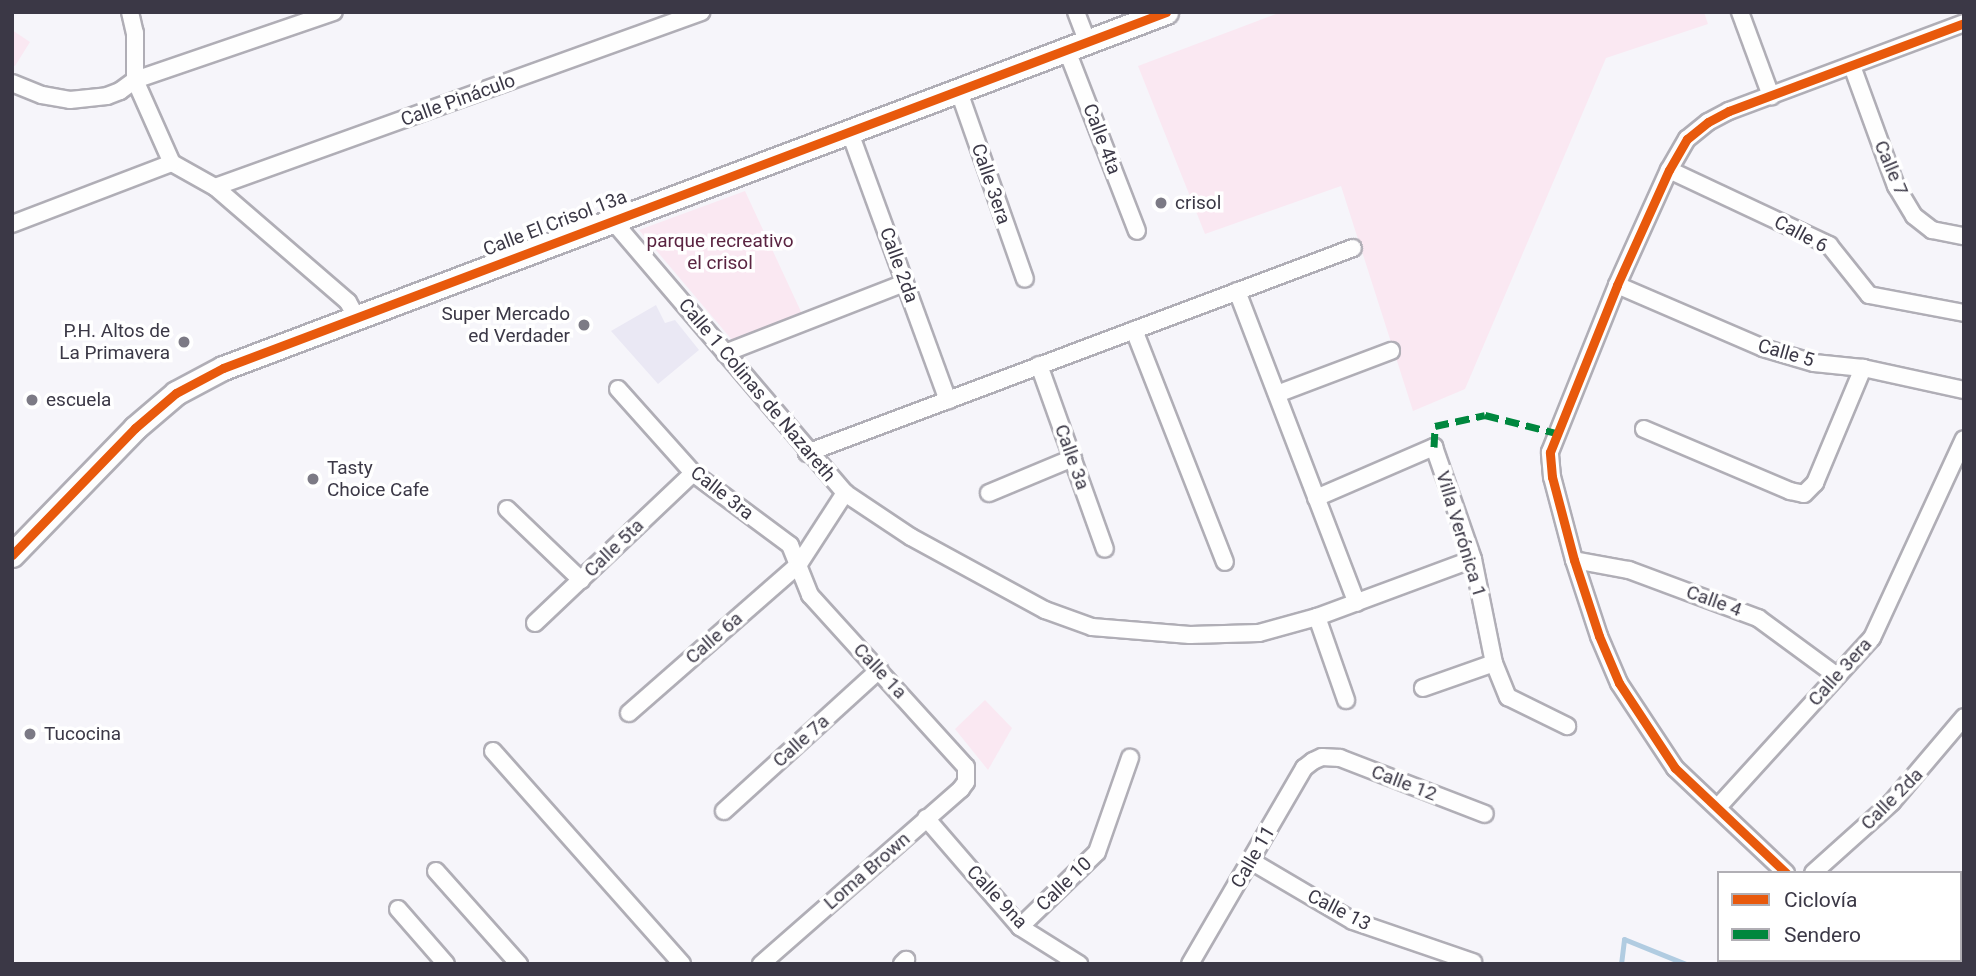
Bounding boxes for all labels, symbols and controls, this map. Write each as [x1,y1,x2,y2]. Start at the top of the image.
street label: Calle Pináculo [398,69,518,131]
street label: Calle 4ta [1078,100,1126,178]
street label: Calle 7 [1869,137,1913,199]
street label: Calle 3era [967,141,1015,227]
street label: Calle El Crisol 13a [480,185,630,261]
place label: crisol [1175,192,1221,214]
marker: crisol [1153,195,1169,211]
street label: Calle 6 [1770,210,1832,258]
street label: Calle 2da [875,224,923,306]
park label: parque recreativo el crisol [646,230,794,274]
street label: Calle 1 Colinas de Nazareth [674,294,840,486]
place label: Super Mercado ed Verdader [442,303,570,347]
marker: Super Mercado ed Verdader [576,317,592,333]
place label: P.H. Altos de La Primavera [59,320,170,364]
marker: P.H. Altos de La Primavera [176,334,192,350]
street label: Calle 5 [1755,334,1817,372]
place label: escuela [46,389,111,411]
marker: escuela [24,392,40,408]
street label: Calle 3a [1050,421,1094,493]
place label: Tasty Choice Cafe [327,457,429,501]
street label: Calle 3ra [686,461,758,525]
street label: Villa Verónica 1 [1431,468,1491,600]
marker: Tasty Choice Cafe [305,471,321,487]
street label: Calle 5ta [579,514,649,582]
street label: Calle 4 [1683,580,1745,622]
street label: Calle 6a [681,607,747,669]
street label: Calle 3era [1803,633,1877,711]
street label: Calle 1a [849,638,911,704]
street label: Calle 7a [768,710,834,772]
place label: Tucocina [44,723,121,745]
marker: Tucocina [22,726,38,742]
street label: Calle 12 [1368,760,1440,806]
street label: Calle 2da [1856,763,1928,835]
street label: Calle 11 [1226,822,1280,892]
street label: Loma Brown [819,827,915,915]
street label: Calle 10 [1032,852,1096,916]
street label: Calle 9na [962,861,1032,933]
legend [1717,871,1962,962]
street label: Calle 13 [1303,884,1375,936]
text: Ciclovía [1784,888,1858,912]
text: Sendero [1784,923,1861,947]

